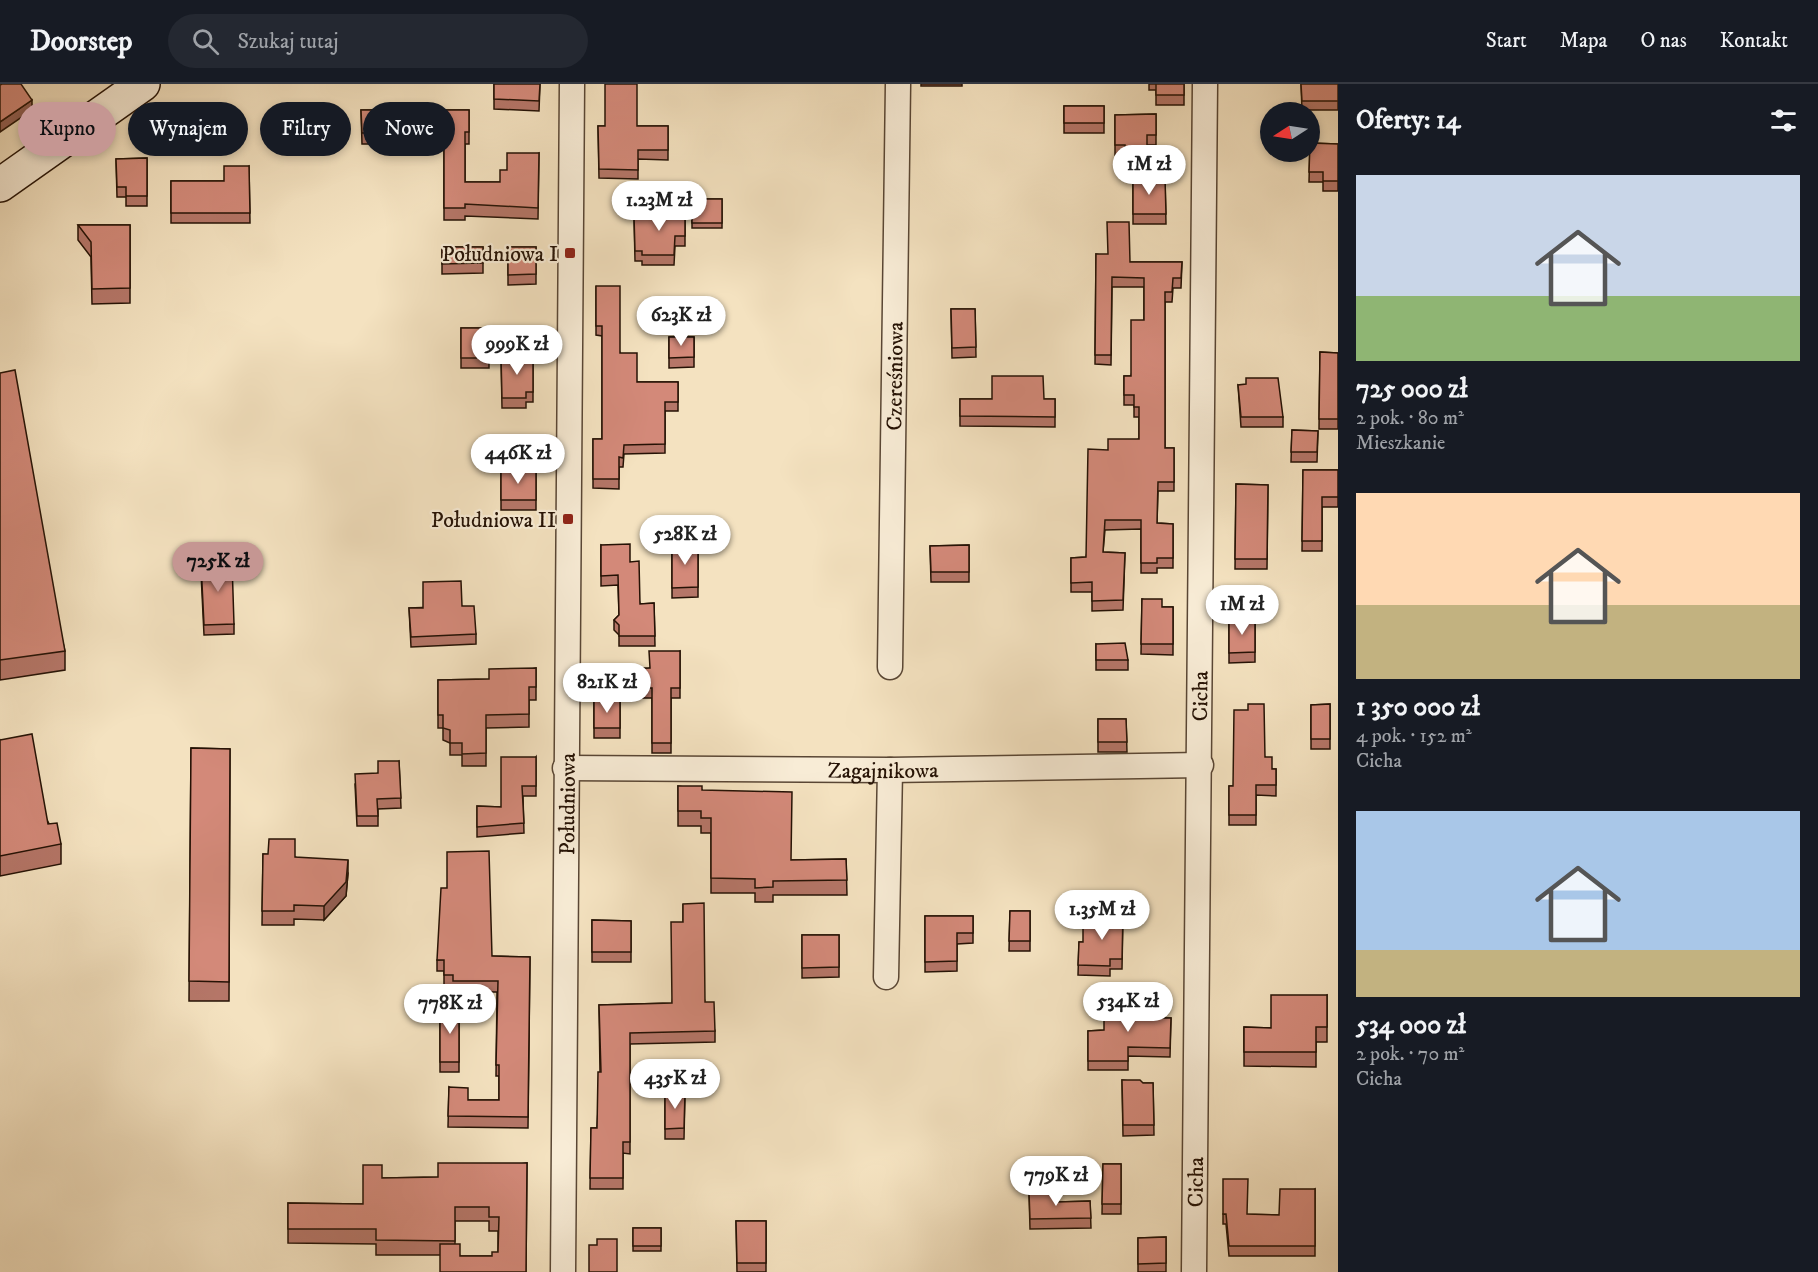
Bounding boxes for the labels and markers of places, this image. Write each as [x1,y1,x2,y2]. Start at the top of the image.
pin: 1M zł [1107,145,1191,196]
pin: 1.23M zł [597,181,721,232]
place label: Południowa I [442,241,558,268]
marker: Południowa I [563,246,577,260]
pin: 623K zł [626,296,736,347]
pin: 999K zł [462,325,572,376]
pin: 446K zł [463,434,573,485]
place label: Południowa II [431,507,556,534]
marker: Południowa II [561,512,575,526]
pin: 528K zł [630,515,740,566]
pin: 725K zł [163,542,273,593]
pin: 1M zł [1200,585,1284,636]
pin: 821K zł [552,663,662,714]
pin: 1.35M zł [1040,890,1164,941]
pin: 534K zł [1073,982,1183,1033]
pin: 778K zł [395,984,505,1035]
pin: 435K zł [620,1059,730,1110]
pin: 779K zł [1001,1156,1111,1207]

